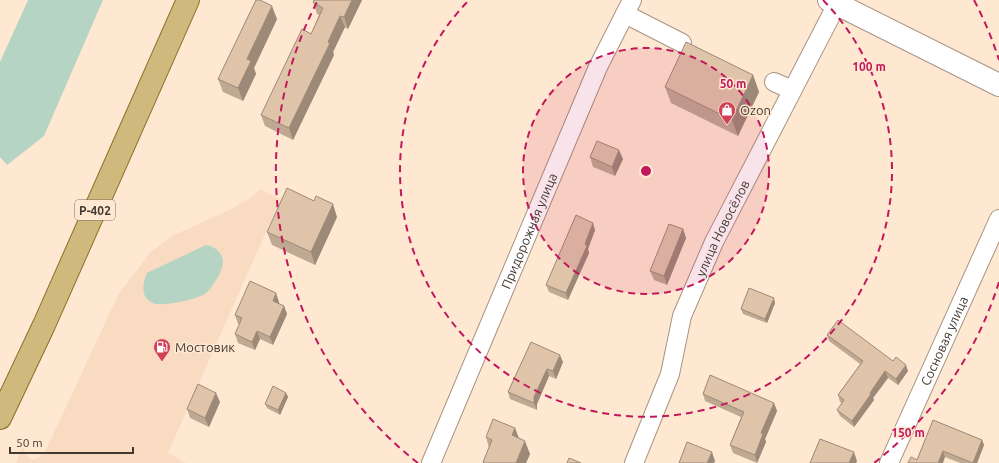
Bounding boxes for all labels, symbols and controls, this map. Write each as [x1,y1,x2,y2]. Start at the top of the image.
text: 100 m [852,60,886,73]
text: 50 m [720,77,746,90]
shop icon: Ozon [717,100,737,125]
place label: Ozon [740,103,771,117]
centre of rings [639,164,653,178]
street label: Придорожная улица [498,171,559,291]
street label: улица Новосёлов [693,177,752,278]
road number: Р-402 [75,200,115,220]
street label: Сосновая улица [918,294,970,388]
fuel station icon: Мостовик [152,337,172,362]
place label: Мостовик [175,340,235,354]
text: 150 m [891,426,925,439]
scale bar [10,429,133,455]
text: 50 m [16,436,43,449]

